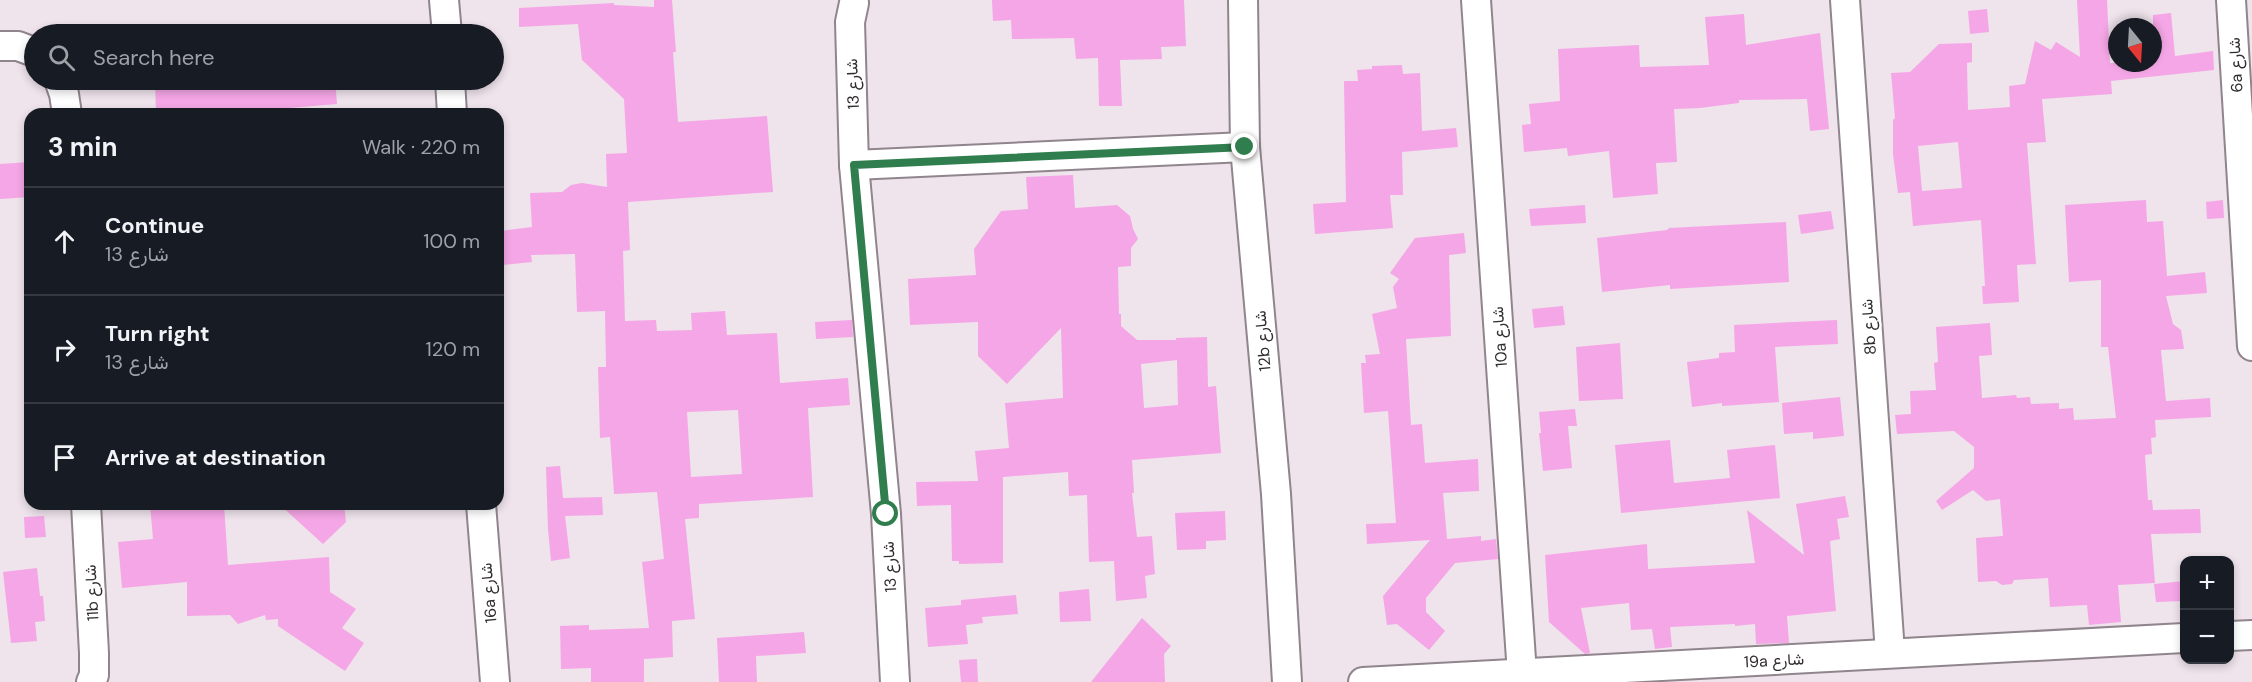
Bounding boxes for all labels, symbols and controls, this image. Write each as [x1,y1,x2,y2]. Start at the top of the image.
north arrow [2108,18,2162,72]
search box [24,24,504,90]
street label: 6a شارع [2224,37,2248,93]
icon: search [45,41,78,74]
text: Search here [93,43,214,72]
street label: شارع 13 [841,58,865,110]
text: 3 min [48,130,117,164]
route end [1231,133,1257,159]
text: Walk · 220 m [362,134,480,160]
text: Continue [105,211,204,240]
icon: ahead [48,225,81,258]
text: 100 m [423,228,480,254]
text: شارع 13 [105,241,169,267]
street label: 8b شارع [1856,298,1882,356]
street label: 10a شارع [1487,306,1513,368]
street label: 12b شارع [1249,310,1277,372]
text: Turn right [105,319,210,348]
icon: right [48,333,81,366]
text: 120 m [426,336,480,362]
text: شارع 13 [105,349,169,375]
icon: arrive [48,441,81,474]
text: Arrive at destination [105,443,326,472]
route start [872,500,898,526]
street label: شارع 13 [878,541,902,593]
map controls [2180,556,2234,664]
button: + [2180,556,2234,610]
street label: 16a شارع [475,562,503,624]
street label: 11b شارع [80,564,104,622]
button: − [2180,610,2234,664]
street label: 19a شارع [1743,648,1805,674]

